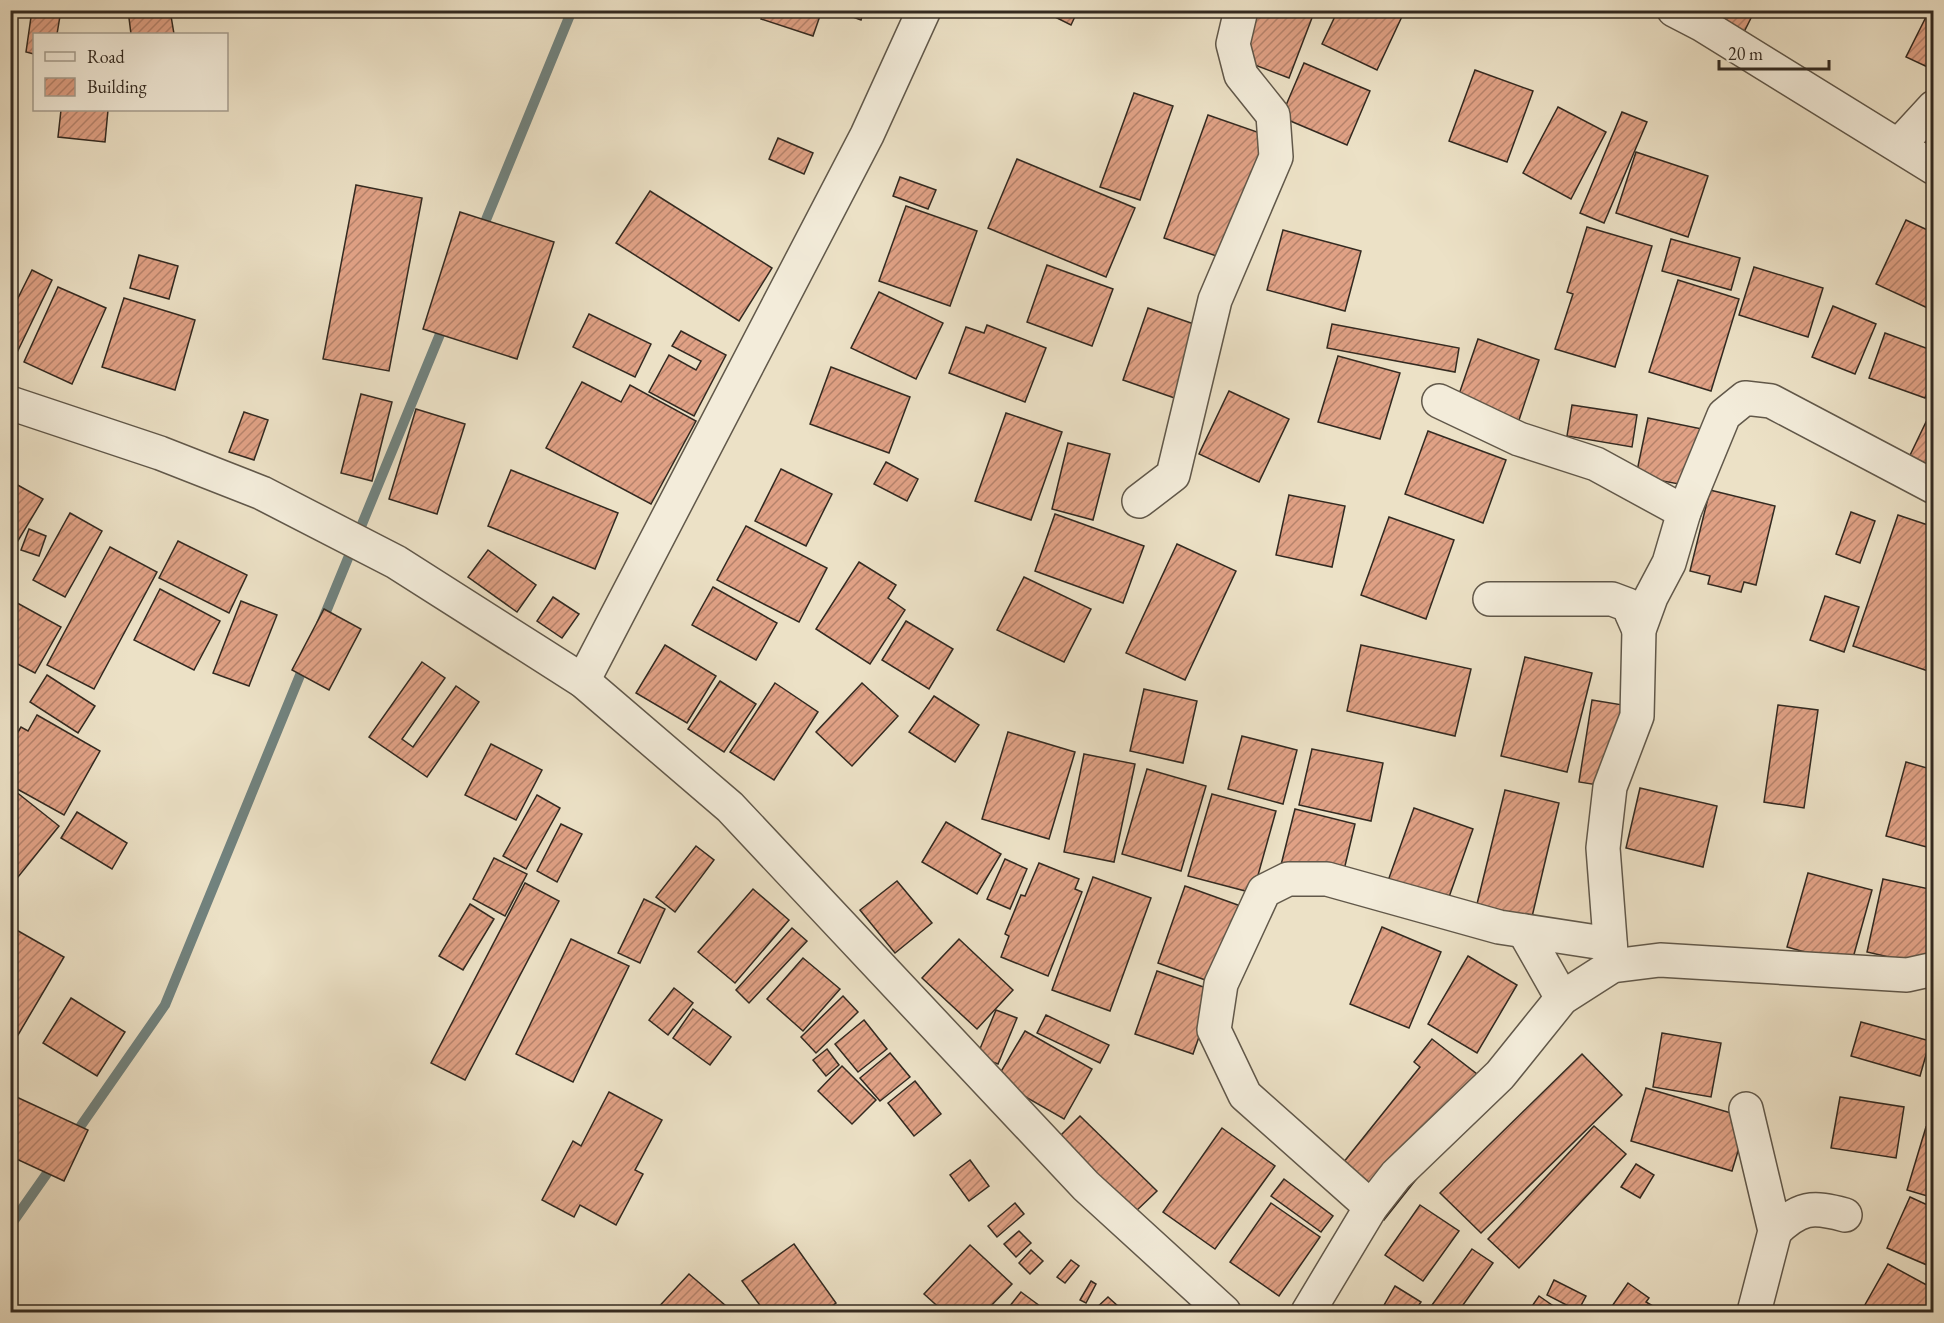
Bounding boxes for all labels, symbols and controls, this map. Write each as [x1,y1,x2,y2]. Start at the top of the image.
legend [33,33,228,111]
scale bar [1719,33,1828,71]
text: 20 m [1728,42,1763,65]
text: Road [87,45,126,68]
text: Building [87,75,147,98]

